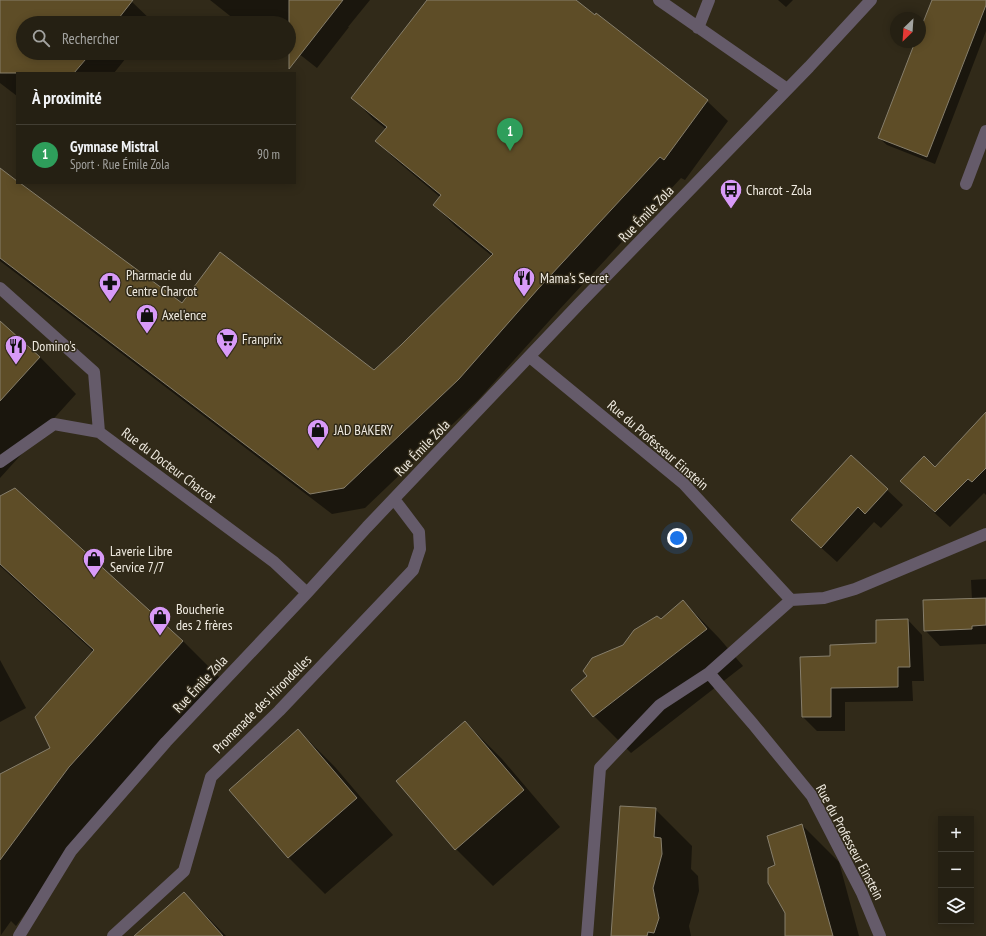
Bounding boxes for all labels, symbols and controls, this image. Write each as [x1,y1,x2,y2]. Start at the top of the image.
north arrow [890,12,926,48]
search box [16,16,296,60]
icon: search [30,27,52,49]
text: Rechercher [62,29,119,48]
text: À proximité [32,87,102,109]
pin: 1 [497,118,523,151]
text: Gymnase Mistral [70,137,158,156]
text: 1 [42,146,48,163]
text: 90 m [257,146,280,163]
text: Sport · Rue Émile Zola [70,156,169,173]
bus stop icon: Charcot - Zola [718,177,744,210]
place label: Charcot - Zola [746,181,812,199]
street label: Rue Émile Zola [615,182,677,246]
restaurant icon: Mama's Secret [511,265,537,298]
place label: Pharmacie du Centre Charcot [126,266,197,300]
place label: Mama's Secret [540,269,609,287]
pharmacy icon: Pharmacie du Centre Charcot [97,270,123,303]
shop icon: Axel'ence [134,302,160,335]
place label: Axel'ence [162,306,207,324]
supermarket icon: Franprix [214,326,240,359]
place label: Franprix [242,330,282,348]
restaurant icon: Domino's [3,333,29,366]
place label: Domino's [32,337,76,355]
street label: Rue du Professeur Einstein [604,396,712,494]
street label: Rue Émile Zola [391,416,453,480]
shop icon: JAD BAKERY [305,417,331,450]
place label: JAD BAKERY [333,421,394,439]
street label: Rue du Docteur Charcot [118,423,220,507]
your location [667,528,687,548]
place label: Laverie Libre Service 7/7 [110,542,173,576]
shop icon: Laverie Libre Service 7/7 [81,546,107,579]
place label: Boucherie des 2 frères [176,600,233,634]
shop icon: Boucherie des 2 frères [147,604,173,637]
street label: Promenade des Hirondelles [209,651,315,757]
street label: Rue Émile Zola [169,652,231,716]
street label: Rue du Professeur Einstein [812,781,888,903]
map controls [938,816,974,924]
button: + [938,816,974,852]
button: − [938,852,974,888]
button: layers [938,888,974,924]

